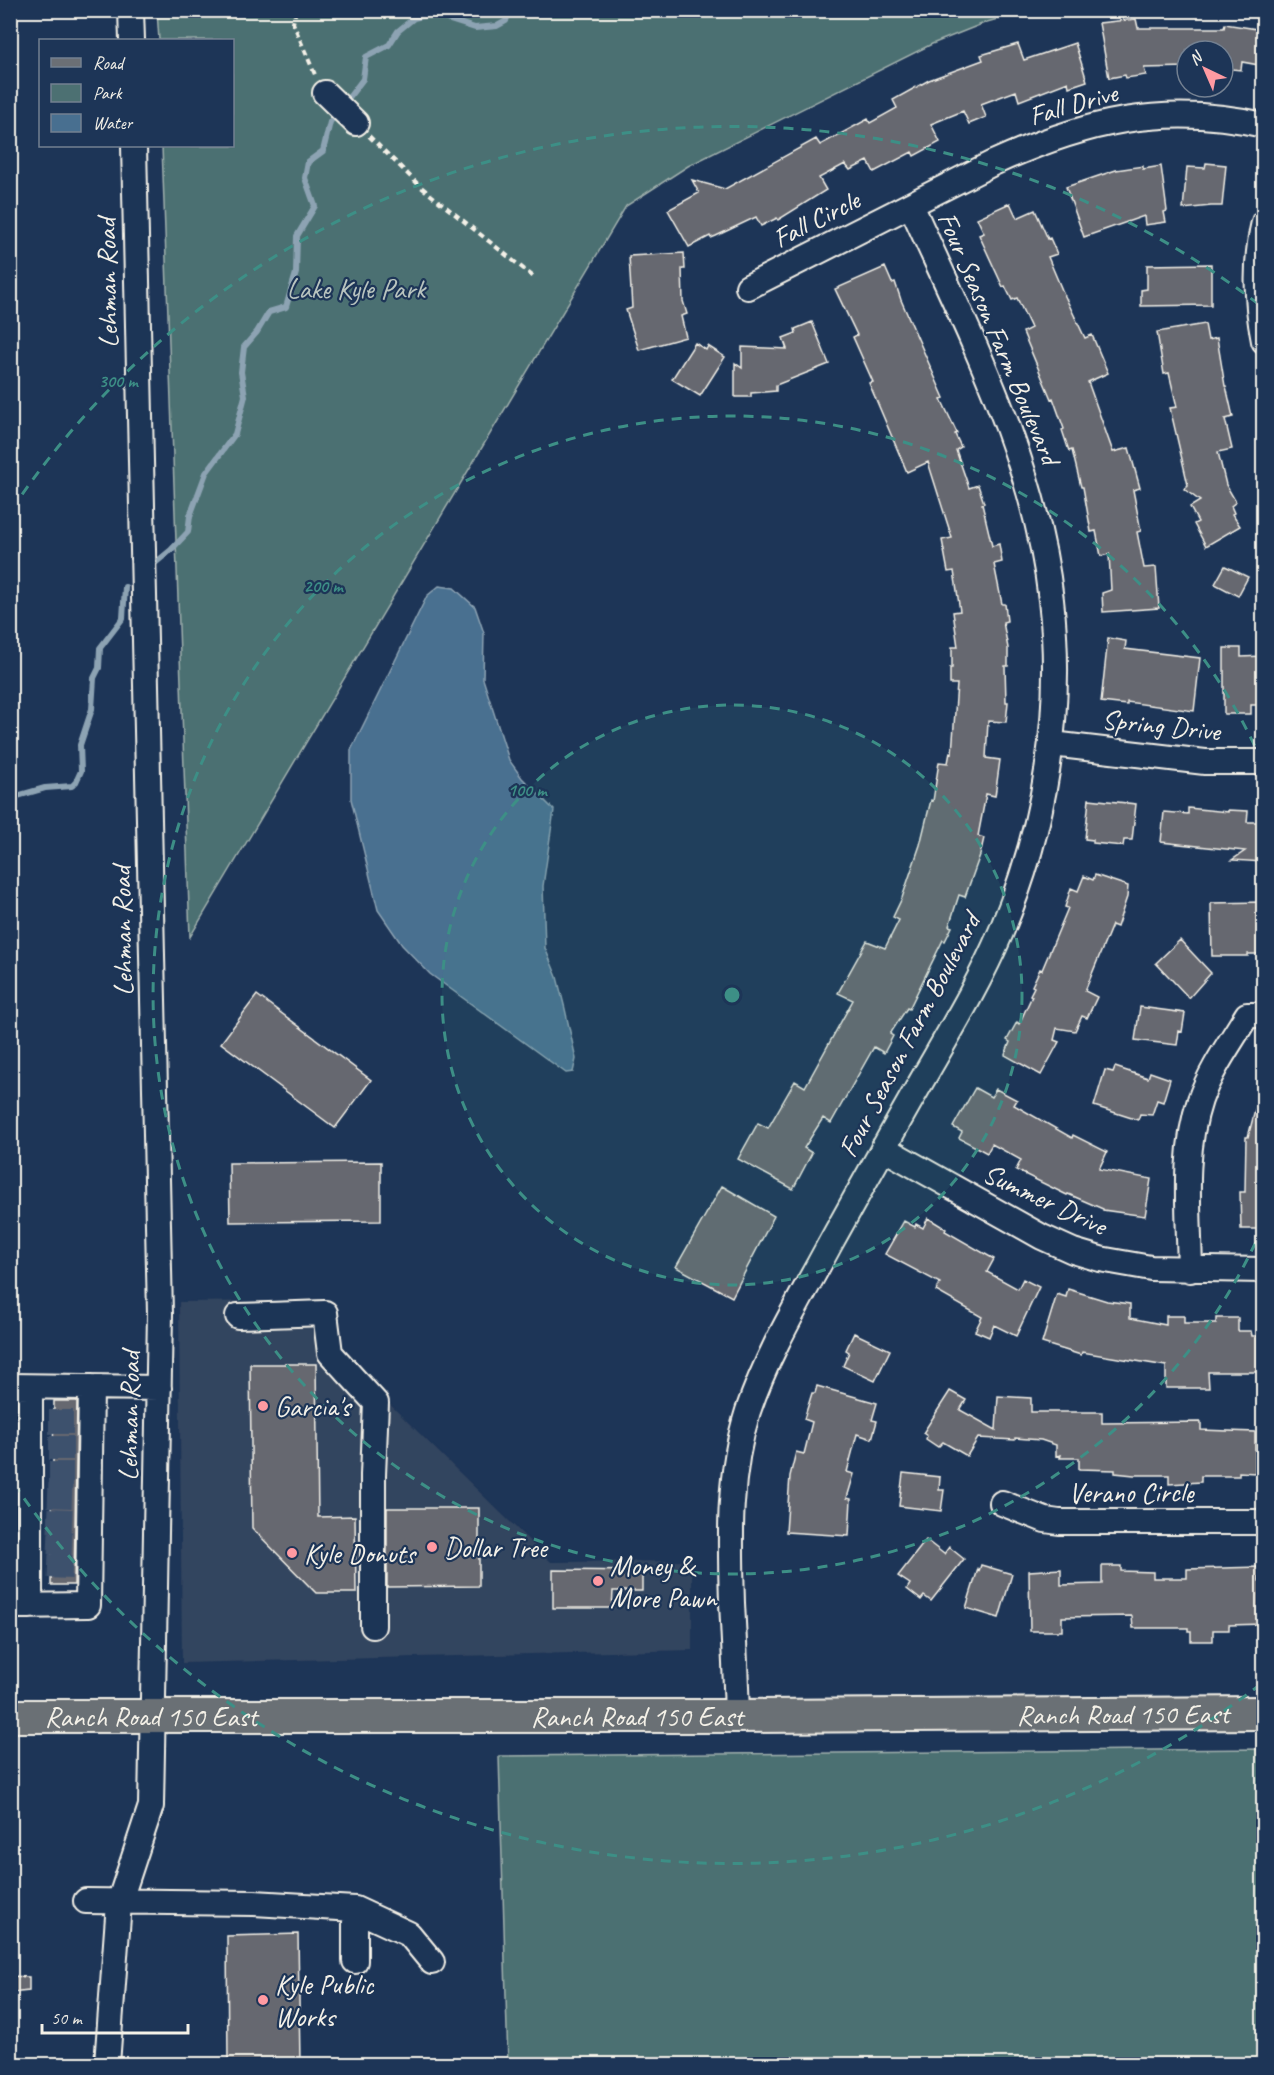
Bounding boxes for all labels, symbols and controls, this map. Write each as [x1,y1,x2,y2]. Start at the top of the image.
legend [39,39,234,147]
north arrow [1175,39,1235,99]
text: N [1185,46,1208,70]
text: Road [93,52,126,74]
street label: Fall Drive [1025,74,1123,133]
text: Park [93,82,123,104]
text: Water [93,112,134,134]
street label: Fall Circle [767,181,867,256]
street label: Four Season Farm Boulevard [930,206,1070,473]
street label: Lehman Road [88,214,126,348]
park label: Lake Kyle Park [287,271,427,306]
text: 300 m [99,370,139,392]
text: 200 m [304,575,344,597]
street label: Spring Drive [1100,701,1224,749]
text: 100 m [508,779,548,801]
street label: Lehman Road [103,862,141,996]
street label: Four Season Farm Boulevard [830,904,990,1163]
centre of rings [722,985,742,1005]
street label: Summer Drive [978,1155,1114,1244]
street label: Lehman Road [110,1347,148,1481]
place label: Garcia's [275,1389,353,1424]
marker: Garcia's [256,1399,270,1413]
street label: Verano Circle [1069,1475,1195,1510]
place label: Dollar Tree [444,1530,549,1565]
place label: Kyle Donuts [304,1536,418,1571]
marker: Dollar Tree [425,1540,439,1554]
marker: Kyle Donuts [285,1546,299,1560]
place label: Money & More Pawn [610,1548,718,1615]
marker: Money & More Pawn [591,1574,605,1588]
street label: Ranch Road 150 East [1017,1696,1232,1732]
street label: Ranch Road 150 East [531,1698,746,1734]
street label: Ranch Road 150 East [45,1699,260,1734]
place label: Kyle Public Works [275,1967,374,2034]
marker: Kyle Public Works [256,1993,270,2007]
scale bar [42,1997,188,2035]
text: 50 m [51,2007,84,2029]

